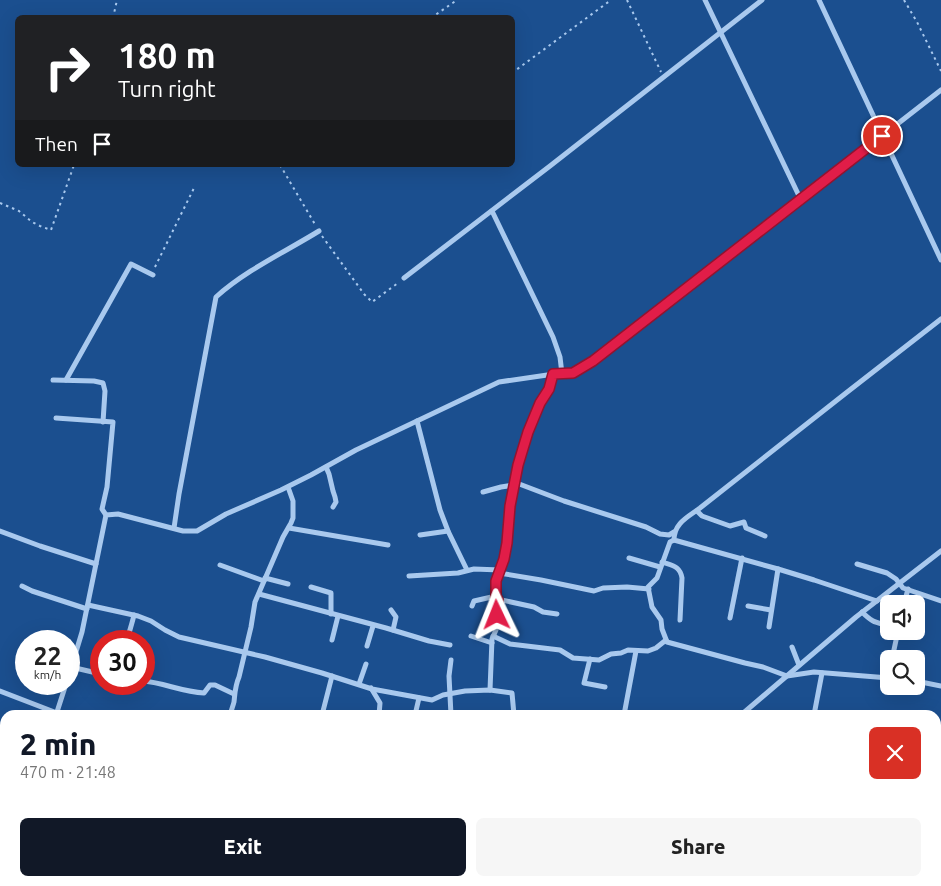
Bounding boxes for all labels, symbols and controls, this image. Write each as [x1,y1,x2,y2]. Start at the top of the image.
icon: right [35,35,100,100]
text: 180 m [118,35,216,75]
text: Turn right [118,76,216,101]
pin [861,115,903,157]
icon: arrive [868,122,896,150]
icon: arrive [88,130,116,158]
text: Then [35,133,78,155]
position arrow [470,588,522,640]
map controls [880,595,925,695]
button: sound [880,595,925,640]
speed limit sign: 30 [90,630,155,695]
text: 22 [33,642,62,670]
button: search [880,650,925,695]
text: km/h [34,668,61,681]
text: 2 min [20,727,96,761]
button: close [869,727,921,779]
text: 470 m · 21:48 [20,763,116,781]
button: Exit [20,818,466,876]
button: Share [476,818,921,876]

